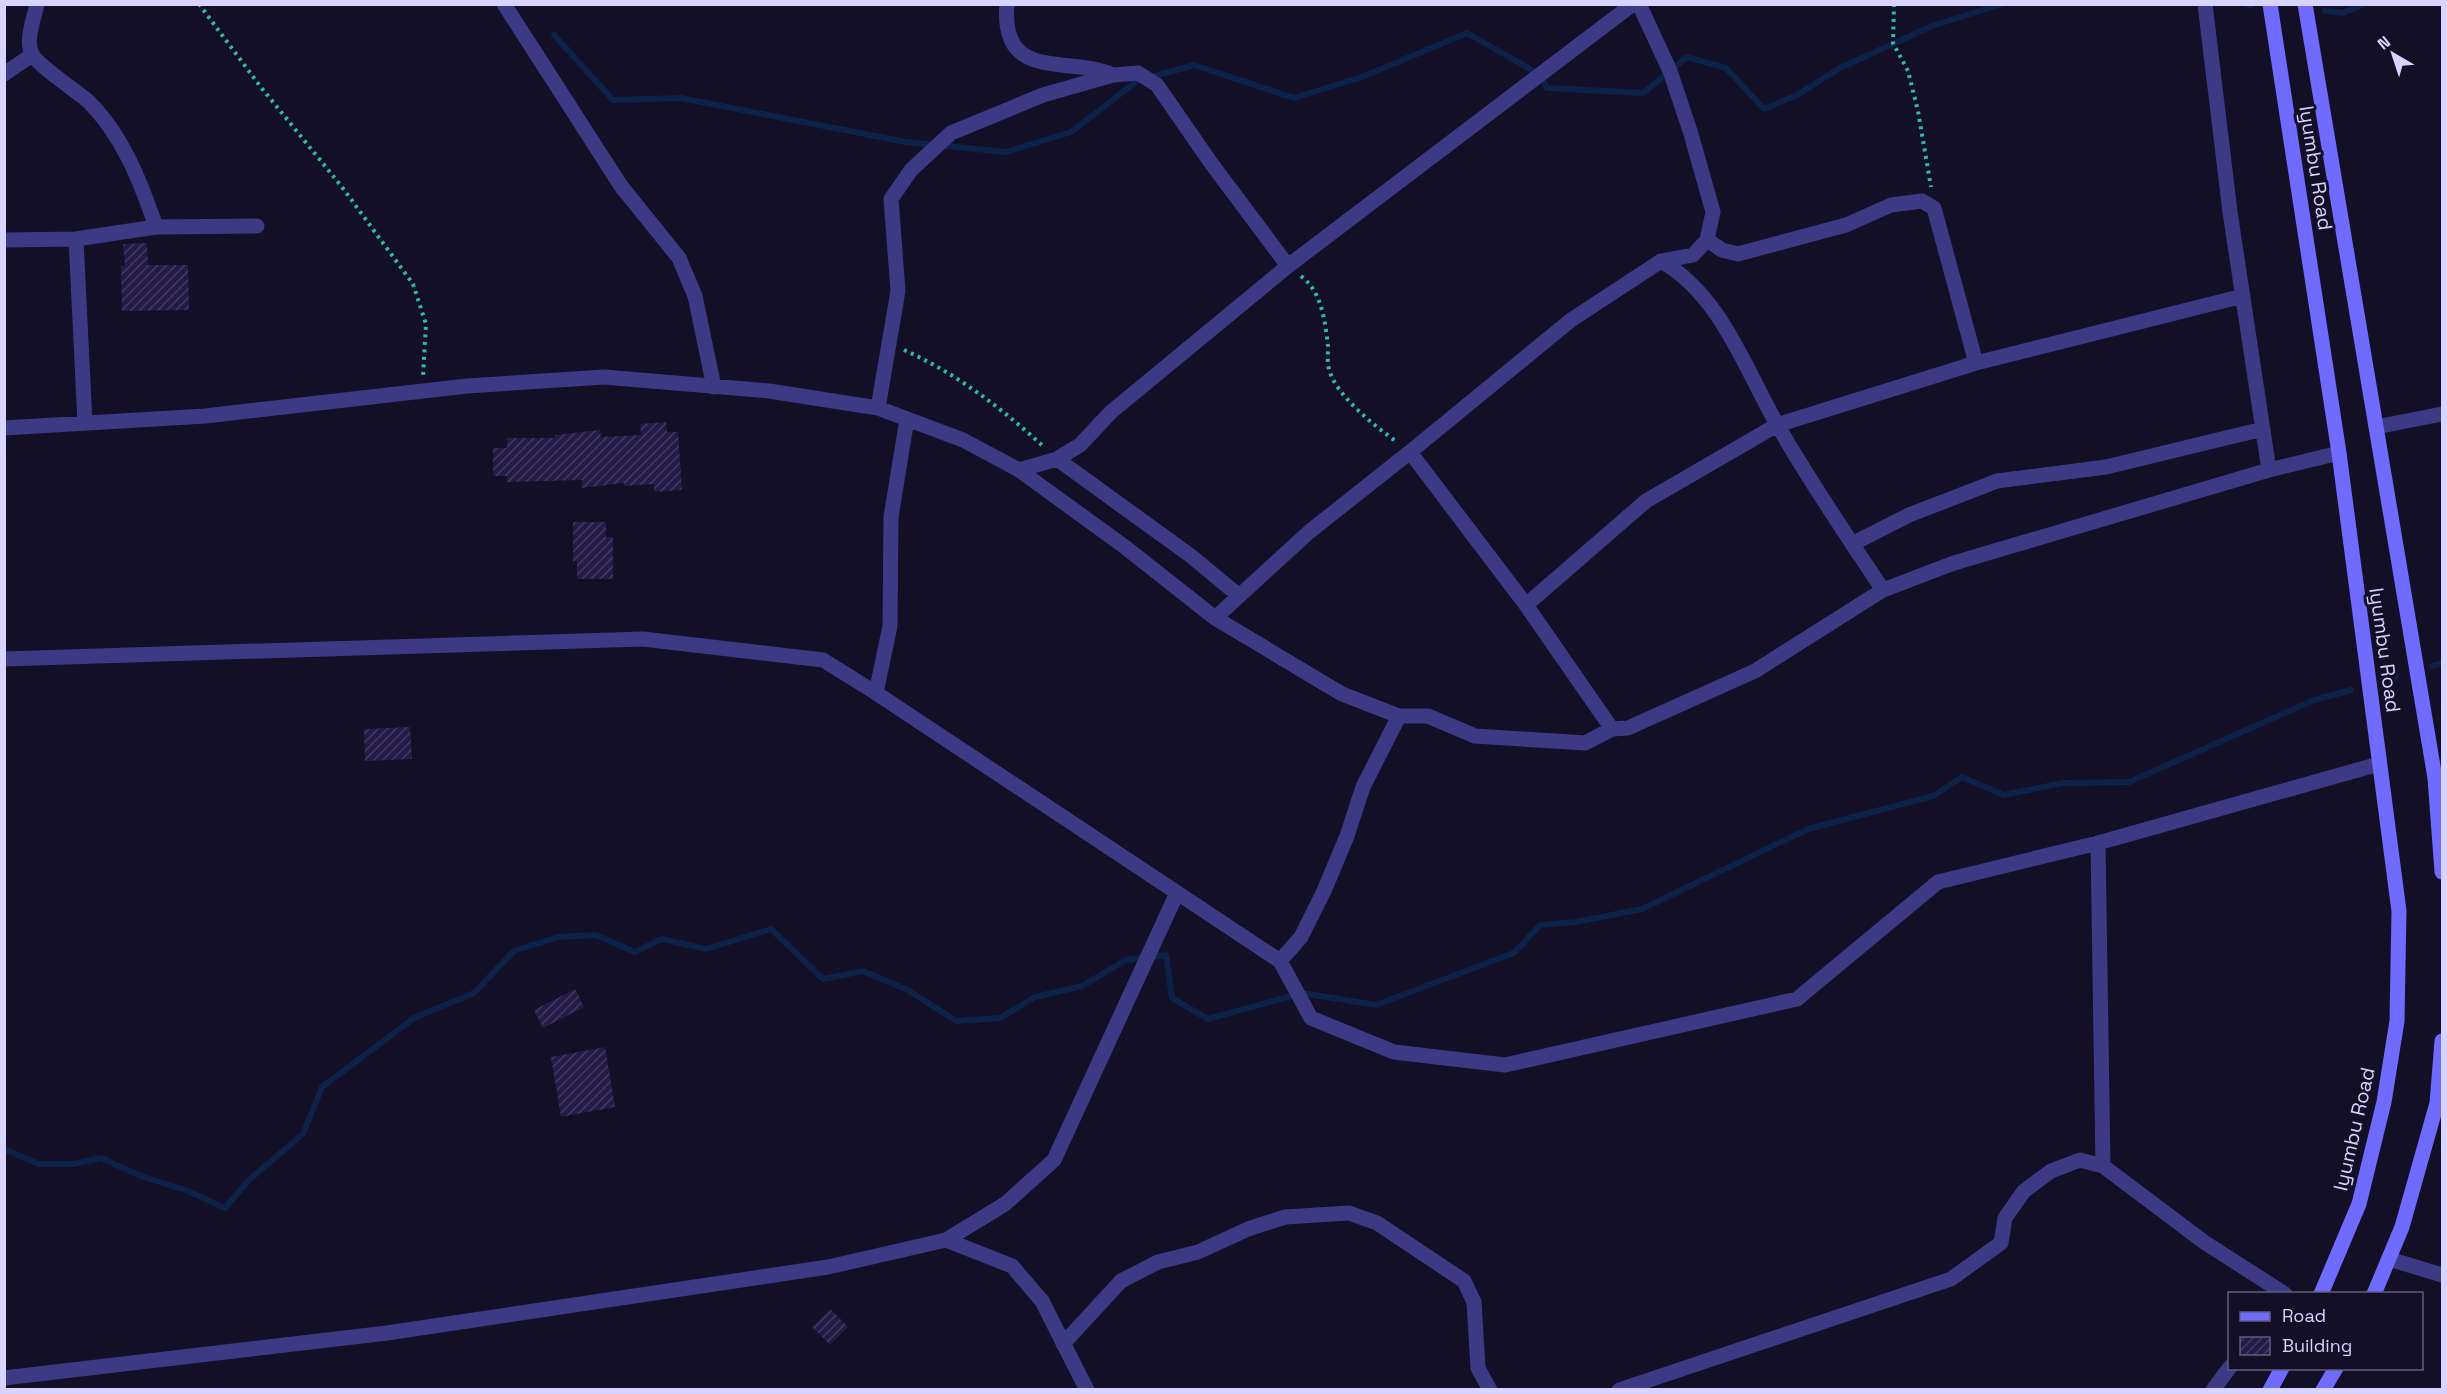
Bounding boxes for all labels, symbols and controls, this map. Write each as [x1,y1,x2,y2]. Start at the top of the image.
north arrow [2363,24,2423,84]
text: N [2373,31,2395,54]
street label: Iyumbu Road [2293,104,2339,232]
street label: Iyumbu Road [2363,586,2407,714]
street label: Iyumbu Road [2327,1065,2381,1193]
legend [2228,1292,2423,1370]
text: Road [2282,1304,2326,1327]
text: Building [2282,1334,2352,1357]

